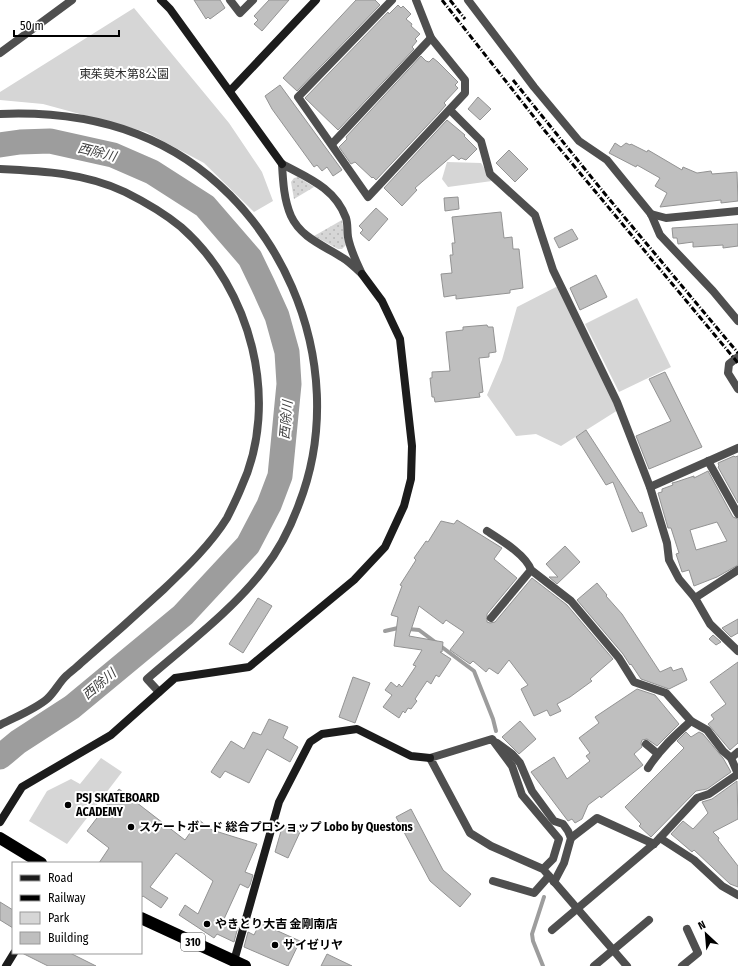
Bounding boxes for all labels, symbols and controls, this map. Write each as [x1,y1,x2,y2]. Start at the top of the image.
scale bar [14,12,119,38]
text: 50 m [20,19,44,33]
park label: 東茱萸木第8公園 [79,67,169,81]
water label: 西除川 [76,140,120,164]
water label: 西除川 [277,398,295,440]
water label: 西除川 [79,664,120,702]
place label: PSJ SKATEBOARD ACADEMY [75,791,160,819]
marker: PSJ SKATEBOARD ACADEMY [63,800,73,810]
place label: スケートボード 総合プロショップ Lobo by Questons [139,820,414,834]
marker: スケートボード 総合プロショップ Lobo by Questons [126,822,136,832]
legend [12,862,142,954]
text: Road [48,871,73,885]
text: Railway [48,891,86,905]
text: Park [48,911,70,925]
north arrow [686,914,726,954]
place label: やきとり大吉 金剛南店 [215,917,338,931]
text: N [696,918,708,933]
marker: やきとり大吉 金剛南店 [202,919,212,929]
text: Building [48,931,89,945]
road number: 310 [181,933,205,951]
place label: サイゼリヤ [283,938,343,952]
marker: サイゼリヤ [270,940,280,950]

